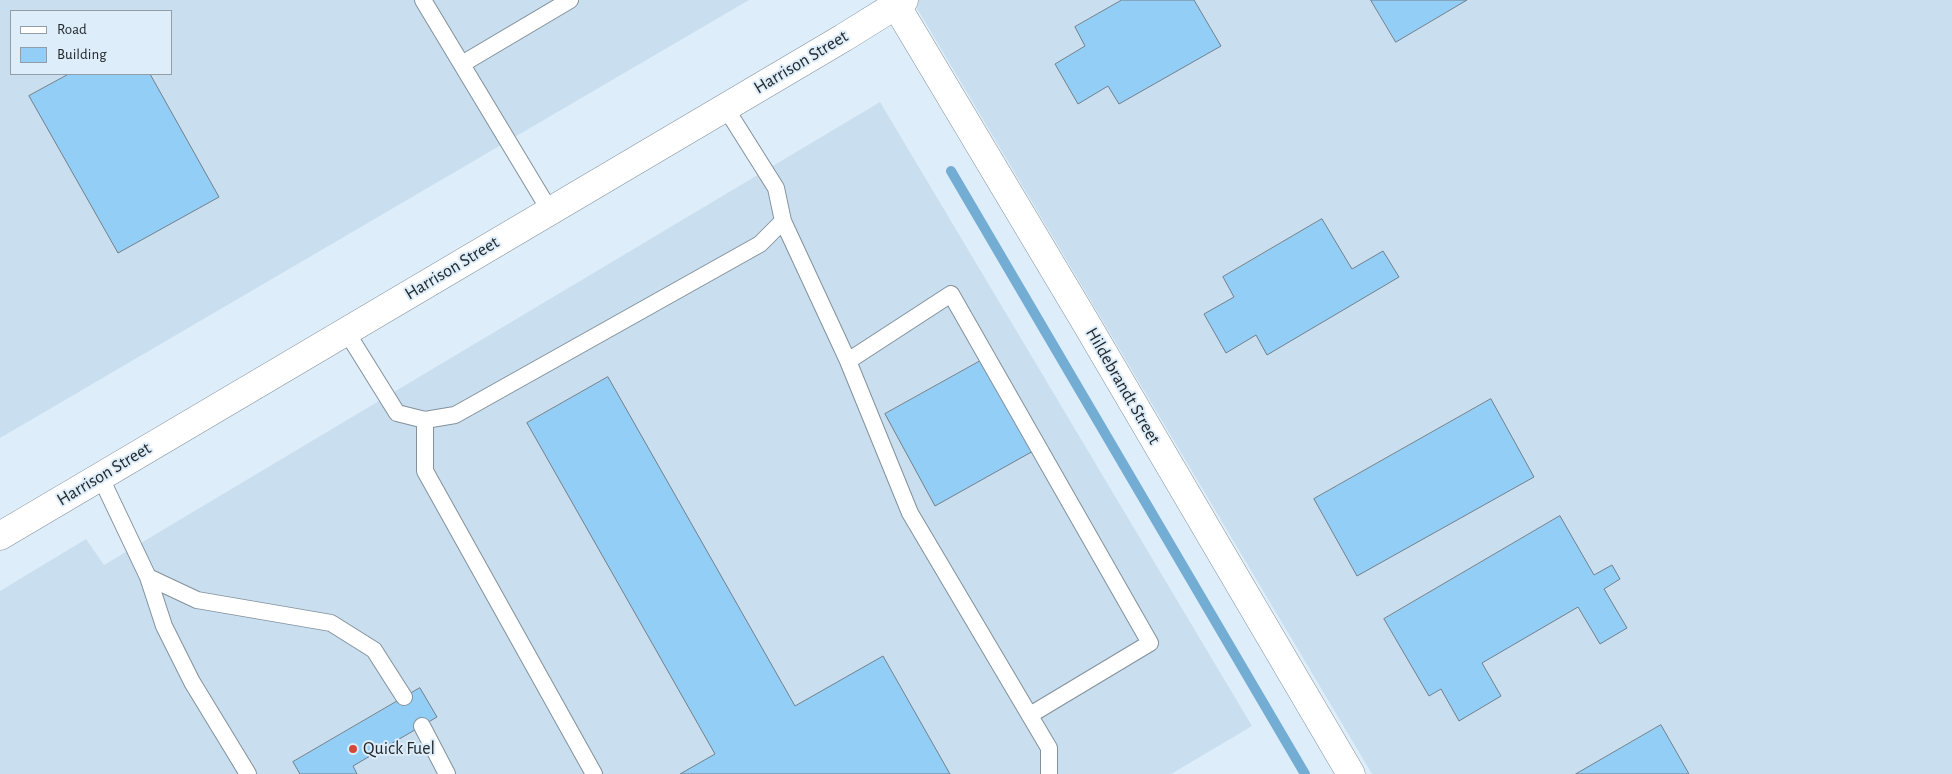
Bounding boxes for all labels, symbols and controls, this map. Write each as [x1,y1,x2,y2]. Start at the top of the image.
legend [10,10,172,75]
text: Road [57,22,87,37]
street label: Harrison Street [750,25,852,99]
text: Building [57,47,107,62]
street label: Harrison Street [401,231,503,305]
street label: Hildebrandt Street [1081,324,1165,448]
street label: Harrison Street [53,437,155,511]
place label: Quick Fuel [363,738,435,760]
marker: Quick Fuel [347,743,359,755]

